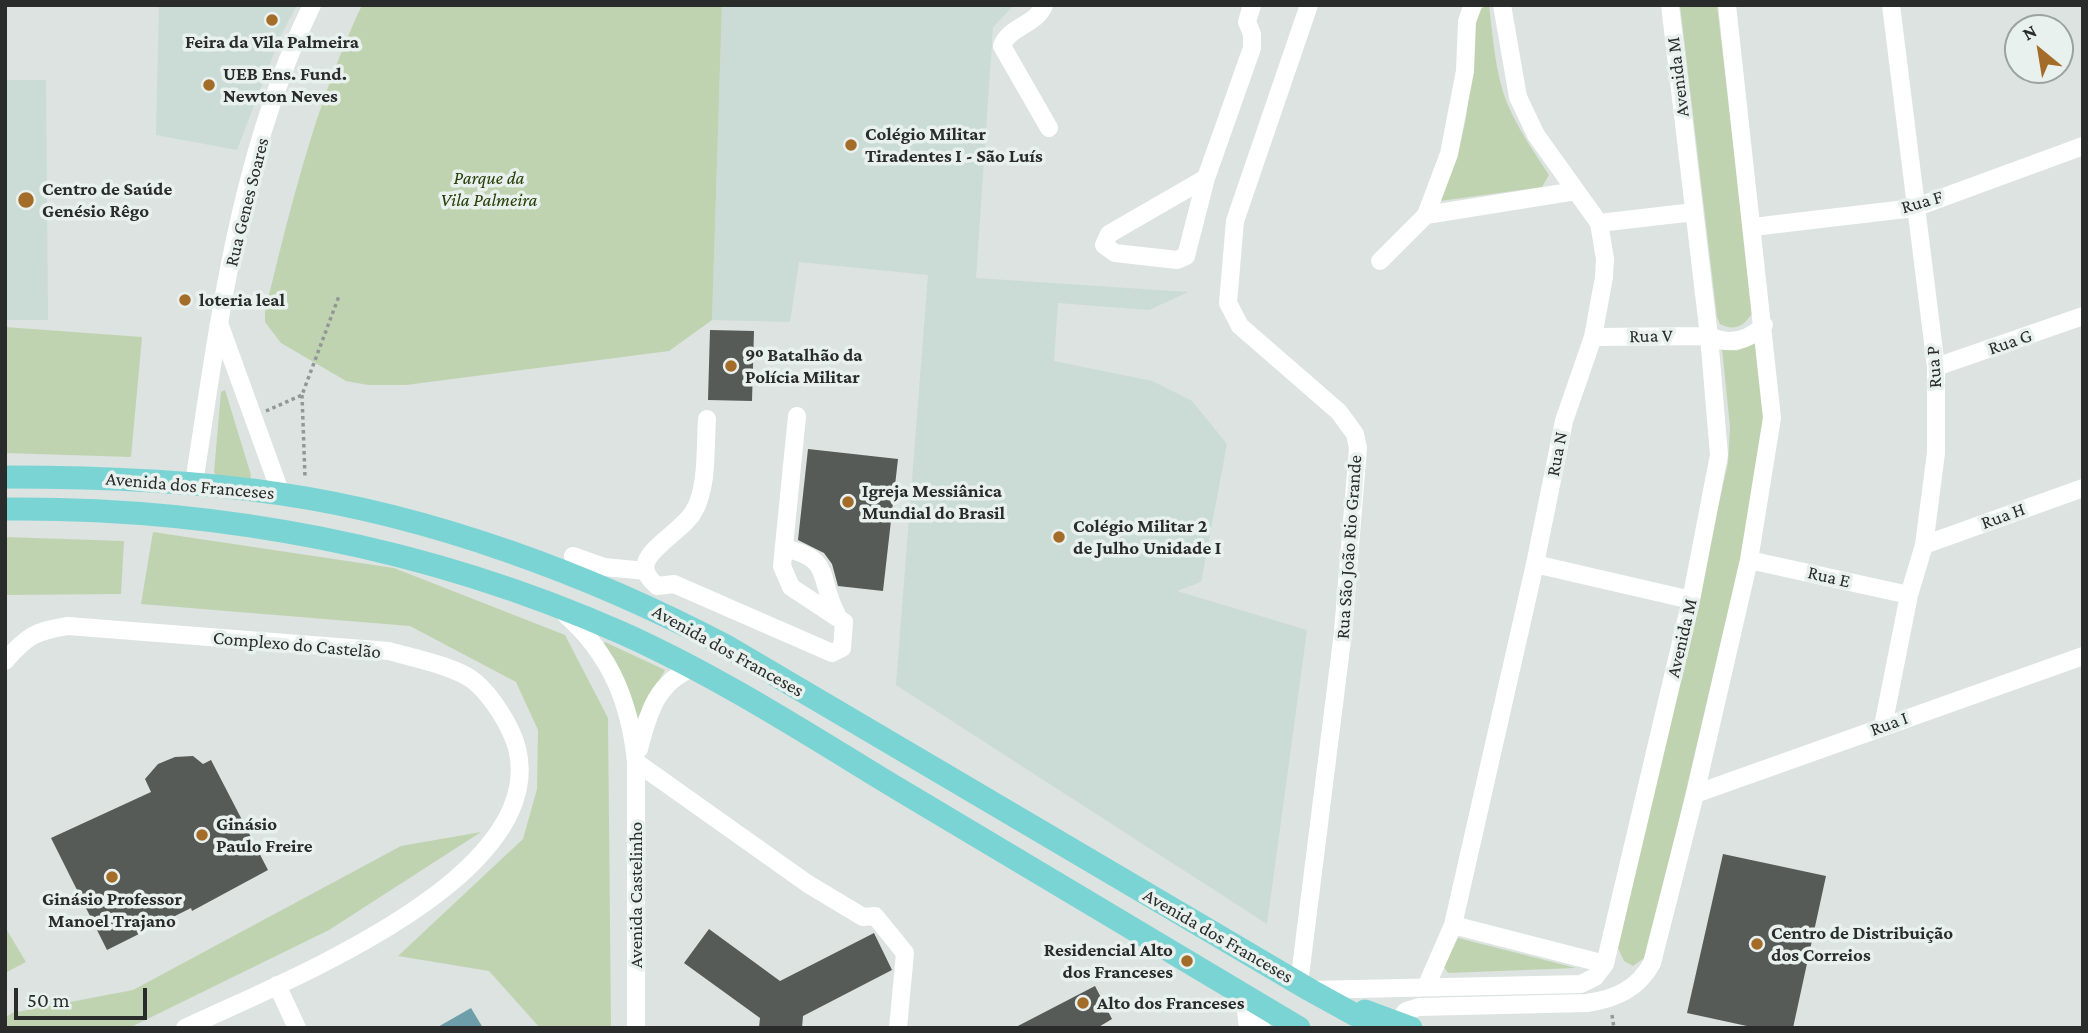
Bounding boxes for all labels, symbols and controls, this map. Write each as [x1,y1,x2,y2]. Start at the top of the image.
marker: Feira da Vila Palmeira [264,12,280,28]
north arrow [2004,14,2074,84]
text: N [2018,20,2040,44]
place label: Feira da Vila Palmeira [185,31,359,53]
street label: Avenida M [1662,36,1694,118]
place label: UEB Ens. Fund. Newton Neves [223,63,347,107]
marker: UEB Ens. Fund. Newton Neves [201,77,217,93]
place label: Colégio Militar Tiradentes I - São Luís [865,123,1043,167]
street label: Rua Genes Soares [220,135,274,269]
marker: Colégio Militar Tiradentes I - São Luís [843,137,859,153]
park label: Parque da Vila Palmeira [441,167,537,211]
place label: Centro de Saúde Genésio Rêgo [42,178,172,222]
street label: Rua F [1899,185,1945,219]
marker: Centro de Saúde Genésio Rêgo [16,190,36,210]
place label: loteria leal [199,289,285,311]
marker: loteria leal [177,292,193,308]
street label: Rua V [1629,324,1673,348]
street label: Rua G [1985,324,2035,360]
place label: 9º Batalhão da Polícia Militar [745,344,863,388]
street label: Rua P [1921,345,1947,389]
marker: 9º Batalhão da Polícia Militar [723,358,739,374]
street label: Rua N [1541,430,1573,478]
street label: Rua São João Rio Grande [1331,454,1367,640]
street label: Avenida dos Franceses [105,467,275,505]
place label: Igreja Messiânica Mundial do Brasil [862,480,1005,524]
marker: Igreja Messiânica Mundial do Brasil [840,494,856,510]
street label: Rua H [1978,498,2028,534]
place label: Colégio Militar 2 de Julho Unidade I [1073,515,1221,559]
marker: Colégio Militar 2 de Julho Unidade I [1051,529,1067,545]
street label: Rua E [1805,561,1853,593]
street label: Avenida M [1662,596,1702,680]
street label: Avenida dos Franceses [648,600,808,702]
street label: Complexo do Castelão [212,626,382,664]
street label: Rua I [1867,707,1911,741]
place label: Ginásio Paulo Freire [216,813,313,857]
street label: Avenida Castelinho [625,822,647,968]
marker: Ginásio Paulo Freire [194,827,210,843]
marker: Ginásio Professor Manoel Trajano [104,869,120,885]
street label: Avenida dos Franceses [1139,884,1297,988]
place label: Ginásio Professor Manoel Trajano [42,888,182,932]
place label: Centro de Distribuição dos Correios [1771,922,1953,966]
marker: Centro de Distribuição dos Correios [1749,936,1765,952]
place label: Residencial Alto dos Franceses [1044,939,1173,983]
marker: Residencial Alto dos Franceses [1179,953,1195,969]
scale bar [18,974,150,1018]
text: 50 m [27,988,70,1012]
place label: Alto dos Franceses [1097,992,1244,1014]
marker: Alto dos Franceses [1075,995,1091,1011]

